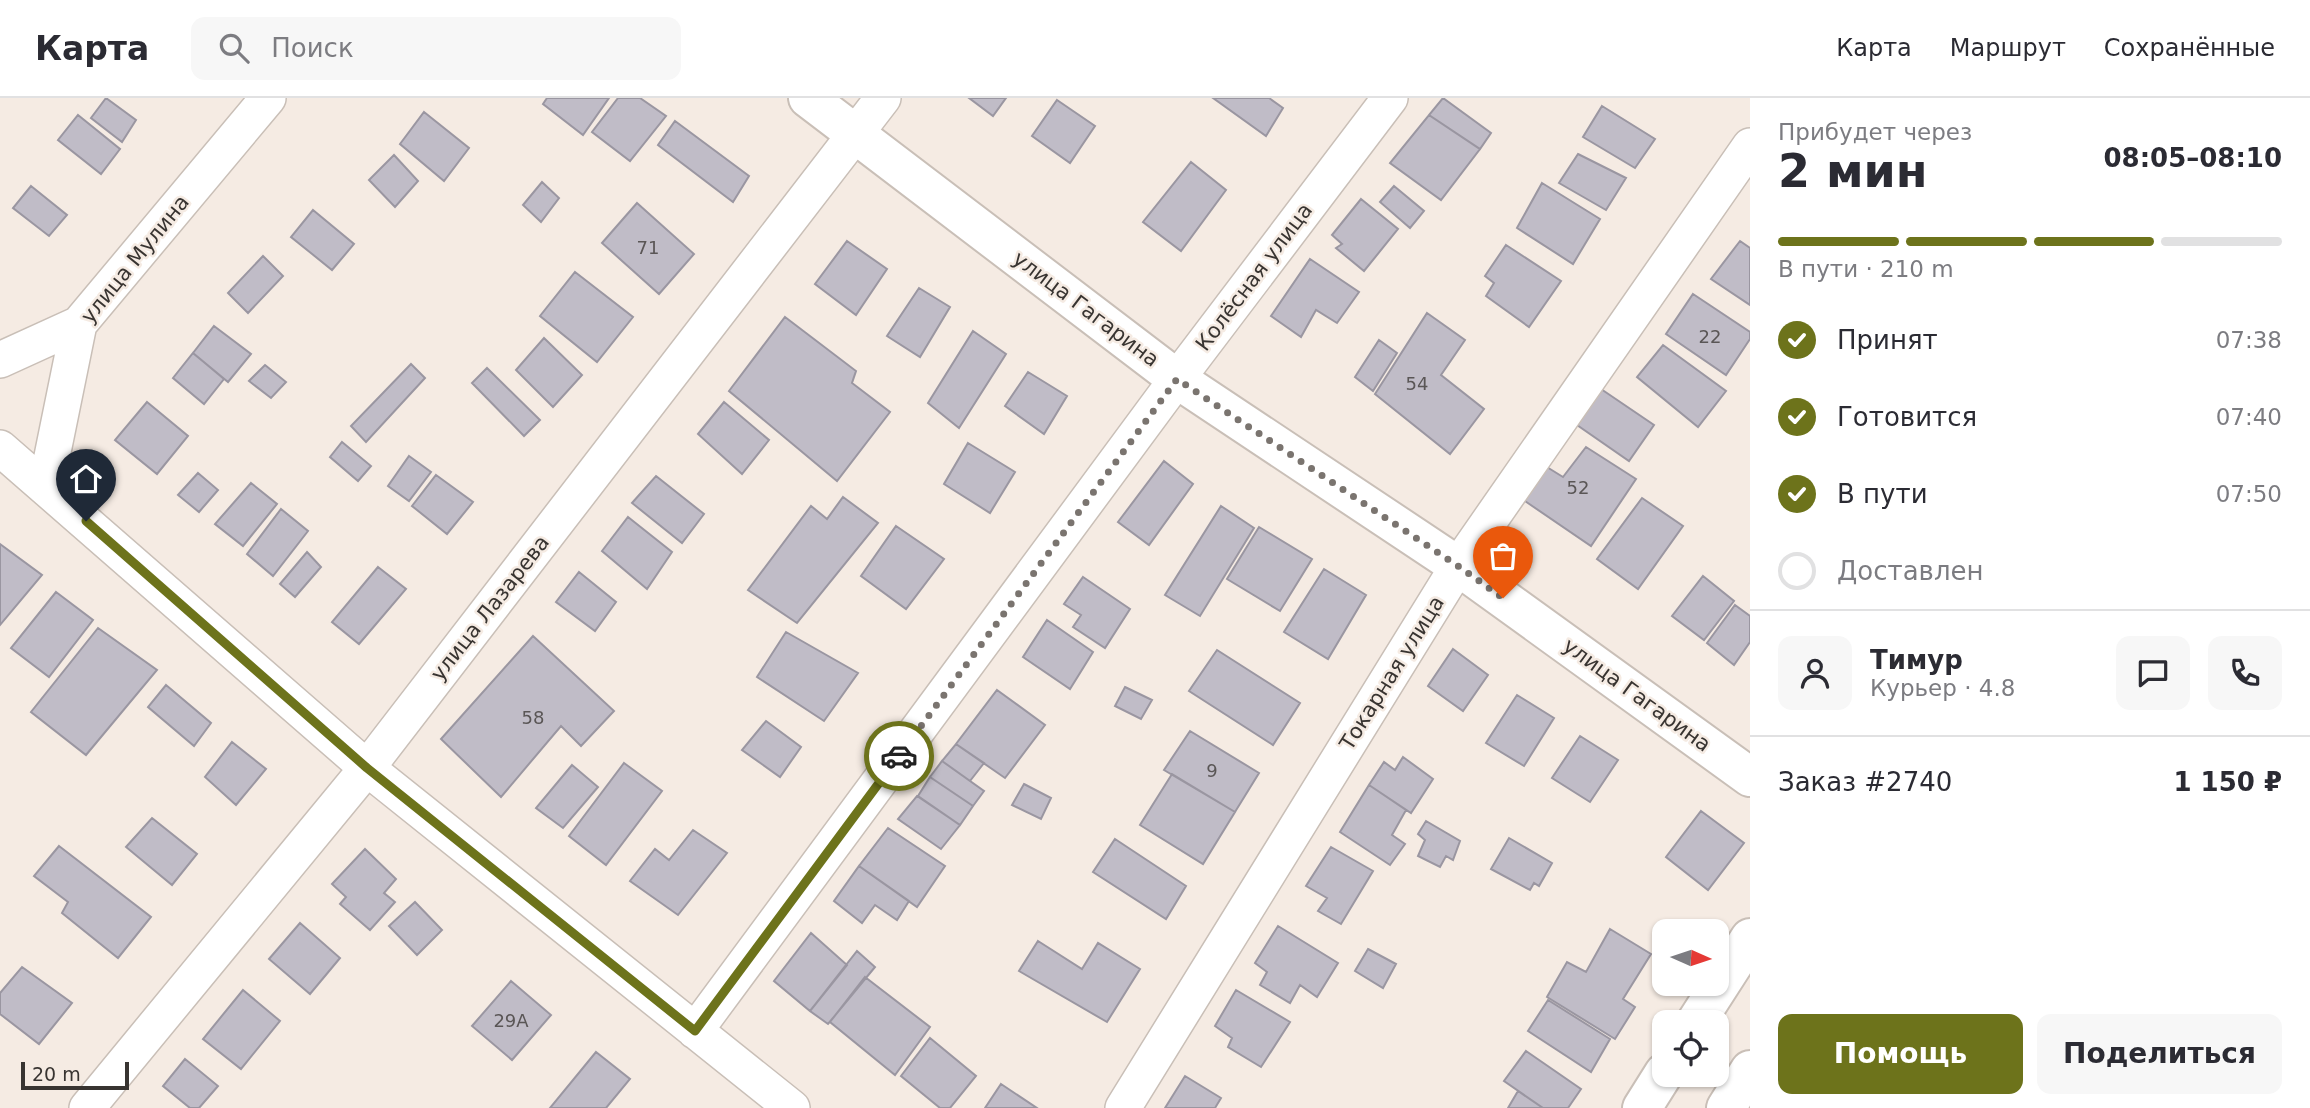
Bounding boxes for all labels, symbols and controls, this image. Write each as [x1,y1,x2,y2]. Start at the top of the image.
search box [191,17,681,80]
text: Карта [35,29,149,68]
icon: search [215,29,253,67]
text: Поиск [271,33,354,63]
text: Карта [1836,34,1912,62]
text: Маршрут [1950,34,2066,62]
text: Сохранённые [2104,34,2275,62]
text: Прибудет через [1778,119,1972,145]
text: 08:05–08:10 [2103,143,2282,173]
text: 2 мин [1778,144,1928,198]
street label: улица Мулина [76,190,194,328]
street label: Колёсная улица [1191,199,1317,355]
house number: 71 [637,237,659,258]
street label: улица Гагарина [1008,246,1164,372]
text: В пути · 210 m [1778,256,1954,282]
icon: check [1778,321,1816,359]
text: Принят [1837,325,1938,355]
house number: 22 [1699,326,1721,347]
text: 07:38 [2216,327,2282,353]
house number: 54 [1406,373,1428,394]
icon: check [1778,398,1816,436]
text: Готовится [1837,402,1977,432]
text: 07:40 [2216,404,2282,430]
pin [56,449,116,521]
icon: home [67,460,105,498]
icon: check [1778,475,1816,513]
house number: 52 [1567,477,1589,498]
text: В пути [1837,479,1928,509]
text: 07:50 [2216,481,2282,507]
pin [1473,526,1533,598]
street label: улица Лазарева [426,531,554,685]
icon: bag [1484,537,1522,575]
text: Доставлен [1837,556,1984,586]
street label: Токарная улица [1334,592,1449,755]
street label: улица Гагарина [1559,633,1715,757]
button: person [1778,636,1852,710]
button: chat [2116,636,2190,710]
button: phone [2208,636,2282,710]
text: Тимур [1870,645,1963,675]
text: Курьер · 4.8 [1870,675,2015,701]
house number: 58 [522,707,544,728]
courier [864,721,934,791]
icon: car [880,737,918,775]
house number: 9 [1206,760,1218,781]
text: Заказ #2740 [1778,767,1952,797]
text: 1 150 ₽ [2173,767,2282,797]
north arrow [1652,919,1729,996]
map controls [1652,919,1729,1087]
house number: 29А [493,1010,529,1031]
button: locate [1652,1010,1729,1087]
button: Помощь [1778,1014,2023,1094]
button: Поделиться [2037,1014,2282,1094]
scale bar [21,1059,130,1091]
text: 20 m [32,1063,81,1085]

